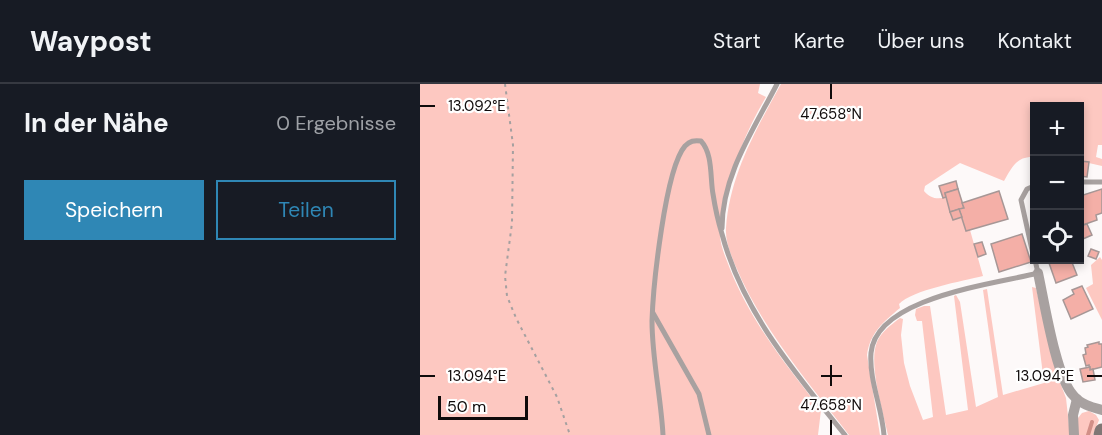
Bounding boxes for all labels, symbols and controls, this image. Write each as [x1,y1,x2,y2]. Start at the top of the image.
text: Waypost [30,23,152,60]
text: Start [713,27,761,55]
text: Karte [794,27,845,55]
text: Über uns [878,27,964,55]
text: Kontakt [997,27,1072,55]
text: 13.092°E [448,96,506,116]
map controls [1030,102,1084,264]
button: + [1030,102,1084,156]
text: 47.658°N [800,104,862,124]
text: In der Nähe [24,106,169,140]
text: 0 Ergebnisse [276,110,396,136]
button: − [1030,156,1084,210]
button: Speichern [24,180,204,240]
button: Teilen [216,180,396,240]
button: locate [1030,210,1084,264]
text: 13.094°E [448,366,506,386]
text: 13.094°E [1016,366,1074,386]
scale bar [438,393,528,420]
text: 47.658°N [800,395,862,415]
text: 50 m [447,396,486,417]

